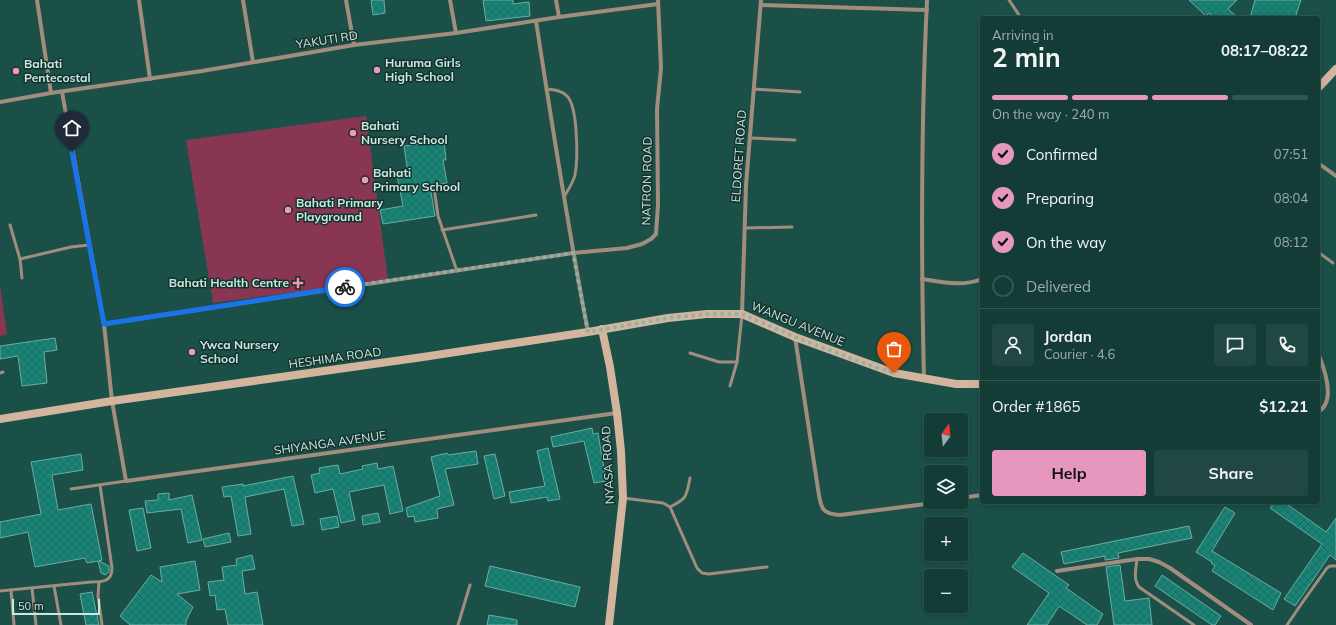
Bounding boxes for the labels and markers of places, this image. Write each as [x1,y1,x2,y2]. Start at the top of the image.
place label: Huruma Girls High School [385,55,461,84]
place label: Bahati Pentecostal [24,56,91,85]
marker: Huruma Girls High School [372,65,382,75]
marker: Bahati Pentecostal [11,66,21,76]
pin [55,111,89,152]
place label: Bahati Nursery School [361,118,448,147]
marker: Bahati Nursery School [348,128,358,138]
place label: Bahati Primary School [373,165,460,194]
marker: Bahati Primary School [360,175,370,185]
place label: Bahati Primary Playground [296,195,383,224]
marker: Bahati Primary Playground [283,205,293,215]
place label: Bahati Health Centre [169,275,289,290]
marker: Bahati Health Centre [292,277,304,289]
pin [877,332,911,373]
place label: Ywca Nursery School [199,337,279,366]
marker: Ywca Nursery School [187,347,197,357]

